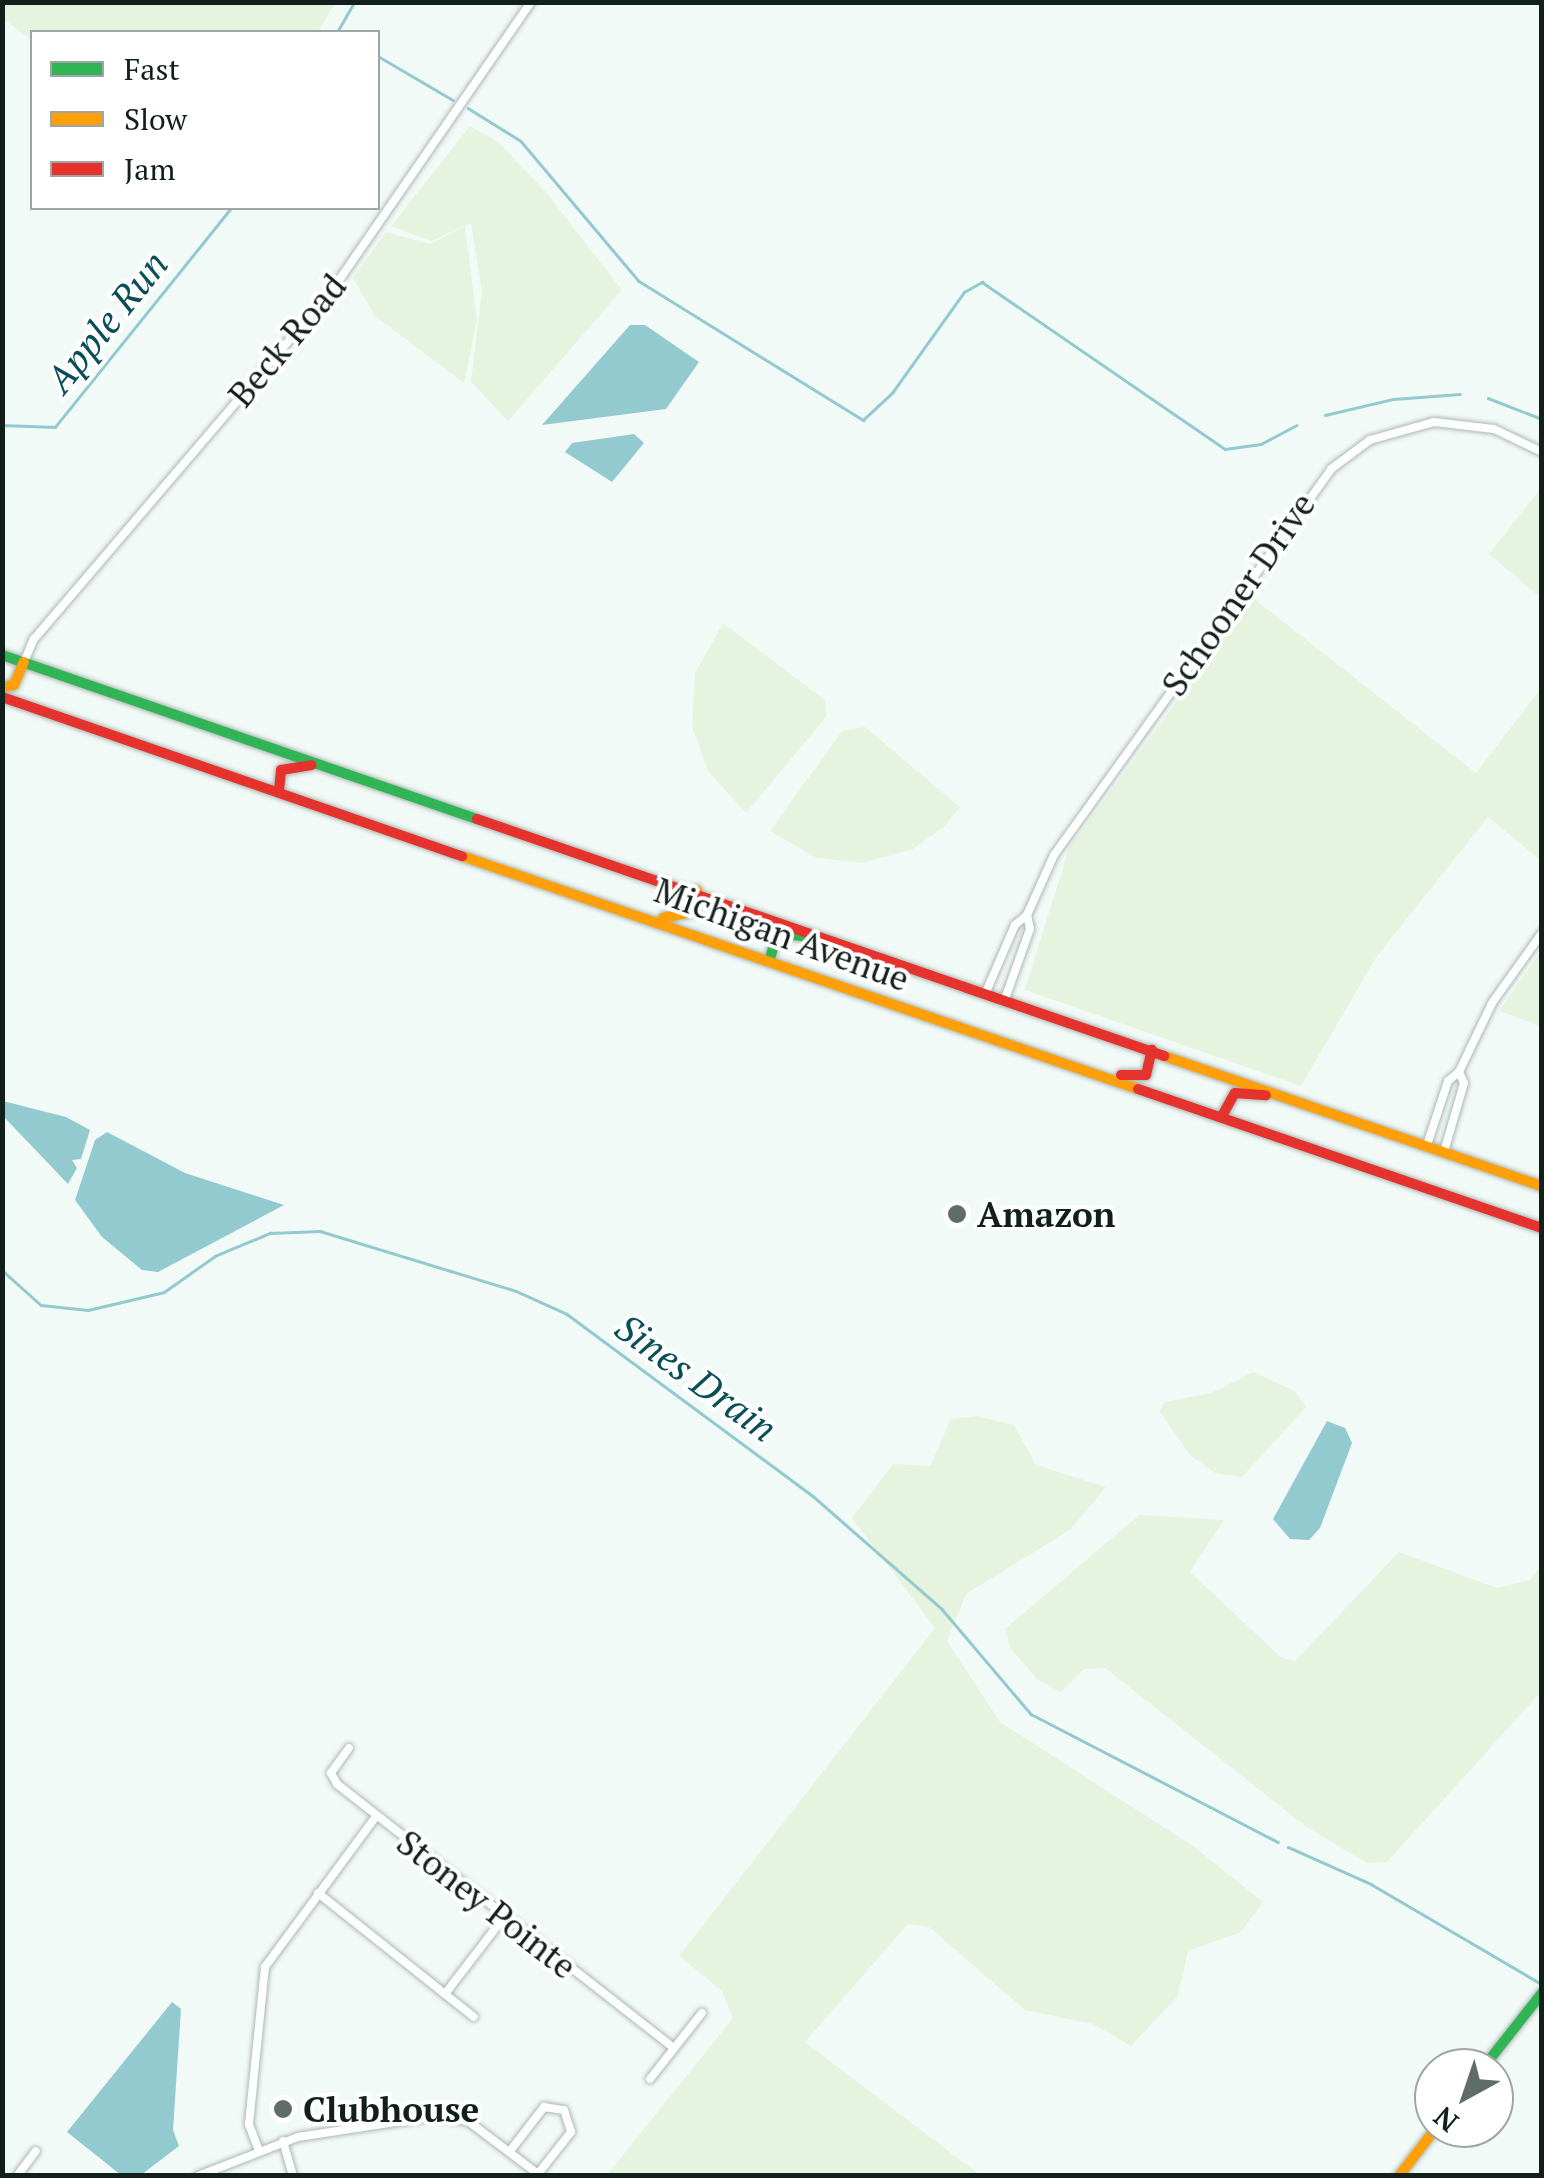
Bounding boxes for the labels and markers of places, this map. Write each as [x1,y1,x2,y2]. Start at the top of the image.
place label: Amazon [977,1193,1115,1235]
marker: Amazon [946,1203,968,1225]
place label: Clubhouse [303,2088,479,2130]
marker: Clubhouse [272,2098,294,2120]

